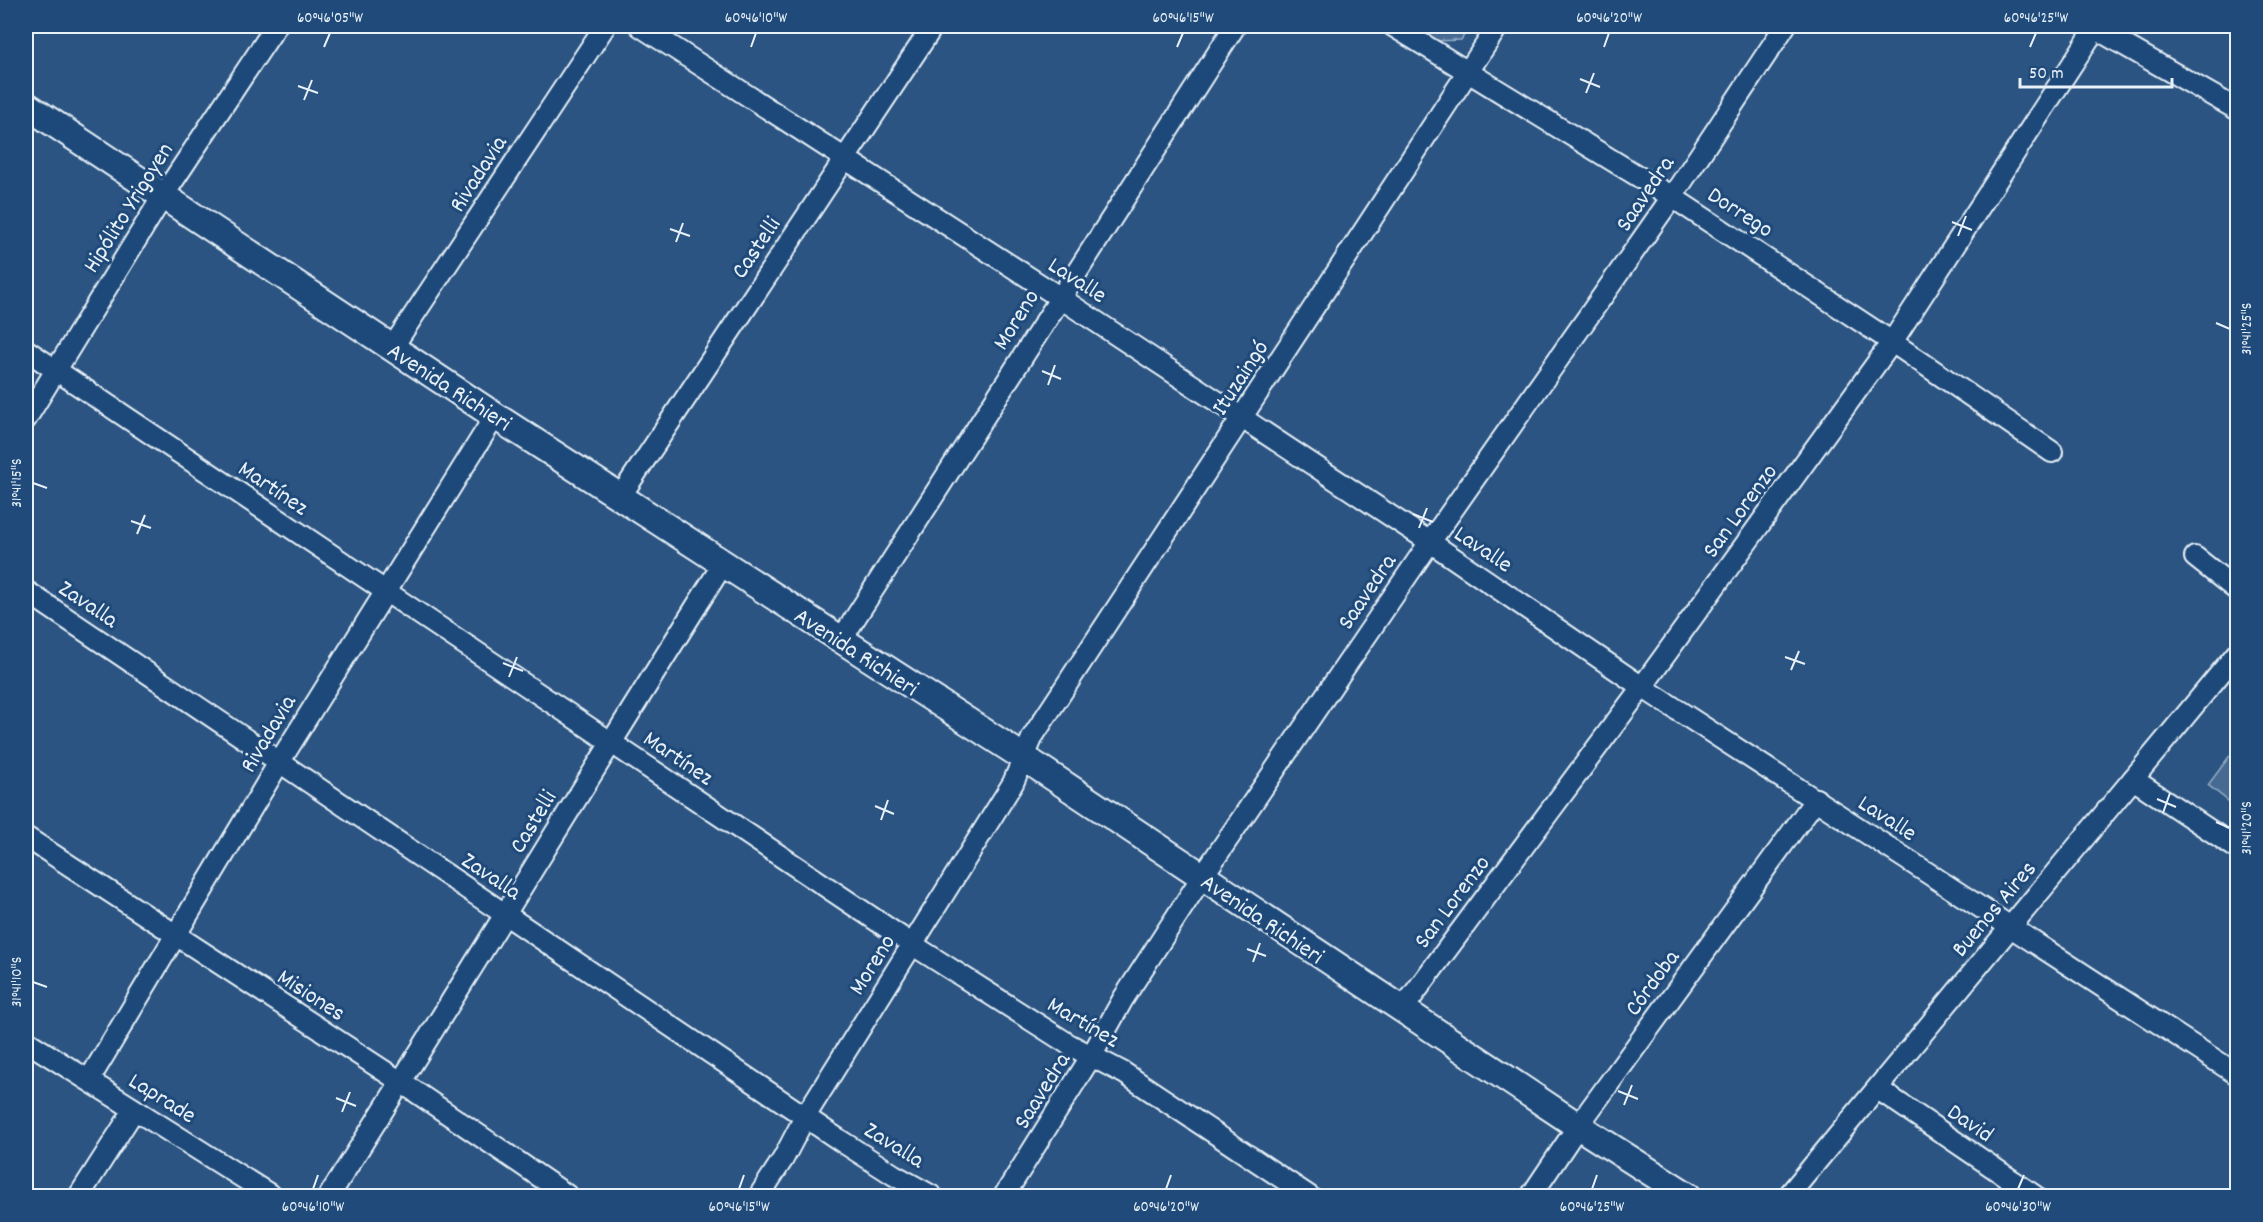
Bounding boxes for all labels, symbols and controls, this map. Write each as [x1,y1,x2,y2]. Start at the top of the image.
text: 60°46'05"W [297,8,363,30]
text: 60°46'10"W [725,8,788,30]
text: 60°46'15"W [1152,8,1214,30]
text: 60°46'20"W [1576,8,1642,30]
text: 60°46'25"W [2004,8,2069,30]
scale bar [2020,51,2172,89]
text: 50 m [2029,62,2064,87]
street label: Rivadavia [442,129,517,220]
street label: Hipólito Yrigoyen [76,137,183,280]
street label: Saavedra [1609,149,1685,239]
street label: Dorrego [1700,179,1779,248]
street label: Castelli [724,211,791,287]
street label: Lavalle [1040,250,1113,313]
street label: Moreno [986,284,1049,358]
text: 31°41'25"S [2237,303,2259,355]
street label: Ituzaingó [1204,334,1279,423]
street label: Avenida Richieri [380,336,517,441]
street label: Martínez [230,454,314,525]
text: 31°41'15"S [7,458,29,508]
street label: San Lorenzo [1696,458,1787,566]
street label: Lavalle [1446,518,1518,583]
street label: Saavedra [1331,547,1407,637]
street label: Zavalla [51,573,125,638]
street label: Avenida Richieri [787,601,924,706]
street label: Rivadavia [233,689,307,780]
street label: Martínez [635,724,719,795]
street label: Castelli [502,784,567,861]
street label: Lavalle [1850,788,1923,851]
text: 31°41'20"S [2237,801,2259,855]
street label: Zavalla [454,845,528,910]
street label: San Lorenzo [1407,849,1500,957]
street label: Buenos Aires [1945,854,2046,966]
street label: Avenida Richieri [1193,867,1330,974]
street label: Moreno [842,929,905,1003]
street label: Córdoba [1618,943,1690,1024]
text: 31°41'10"S [7,957,29,1007]
street label: Misiones [269,962,351,1031]
street label: Martínez [1040,989,1125,1058]
street label: Saavedra [1007,1046,1081,1137]
street label: Laprade [121,1065,202,1134]
street label: David [1939,1097,1999,1152]
street label: Zavalla [857,1115,931,1179]
text: 60°46'10"W [282,1197,345,1219]
text: 60°46'15"W [708,1197,770,1219]
text: 60°46'20"W [1133,1197,1199,1219]
text: 60°46'25"W [1560,1197,1625,1219]
text: 60°46'30"W [1985,1197,2051,1219]

